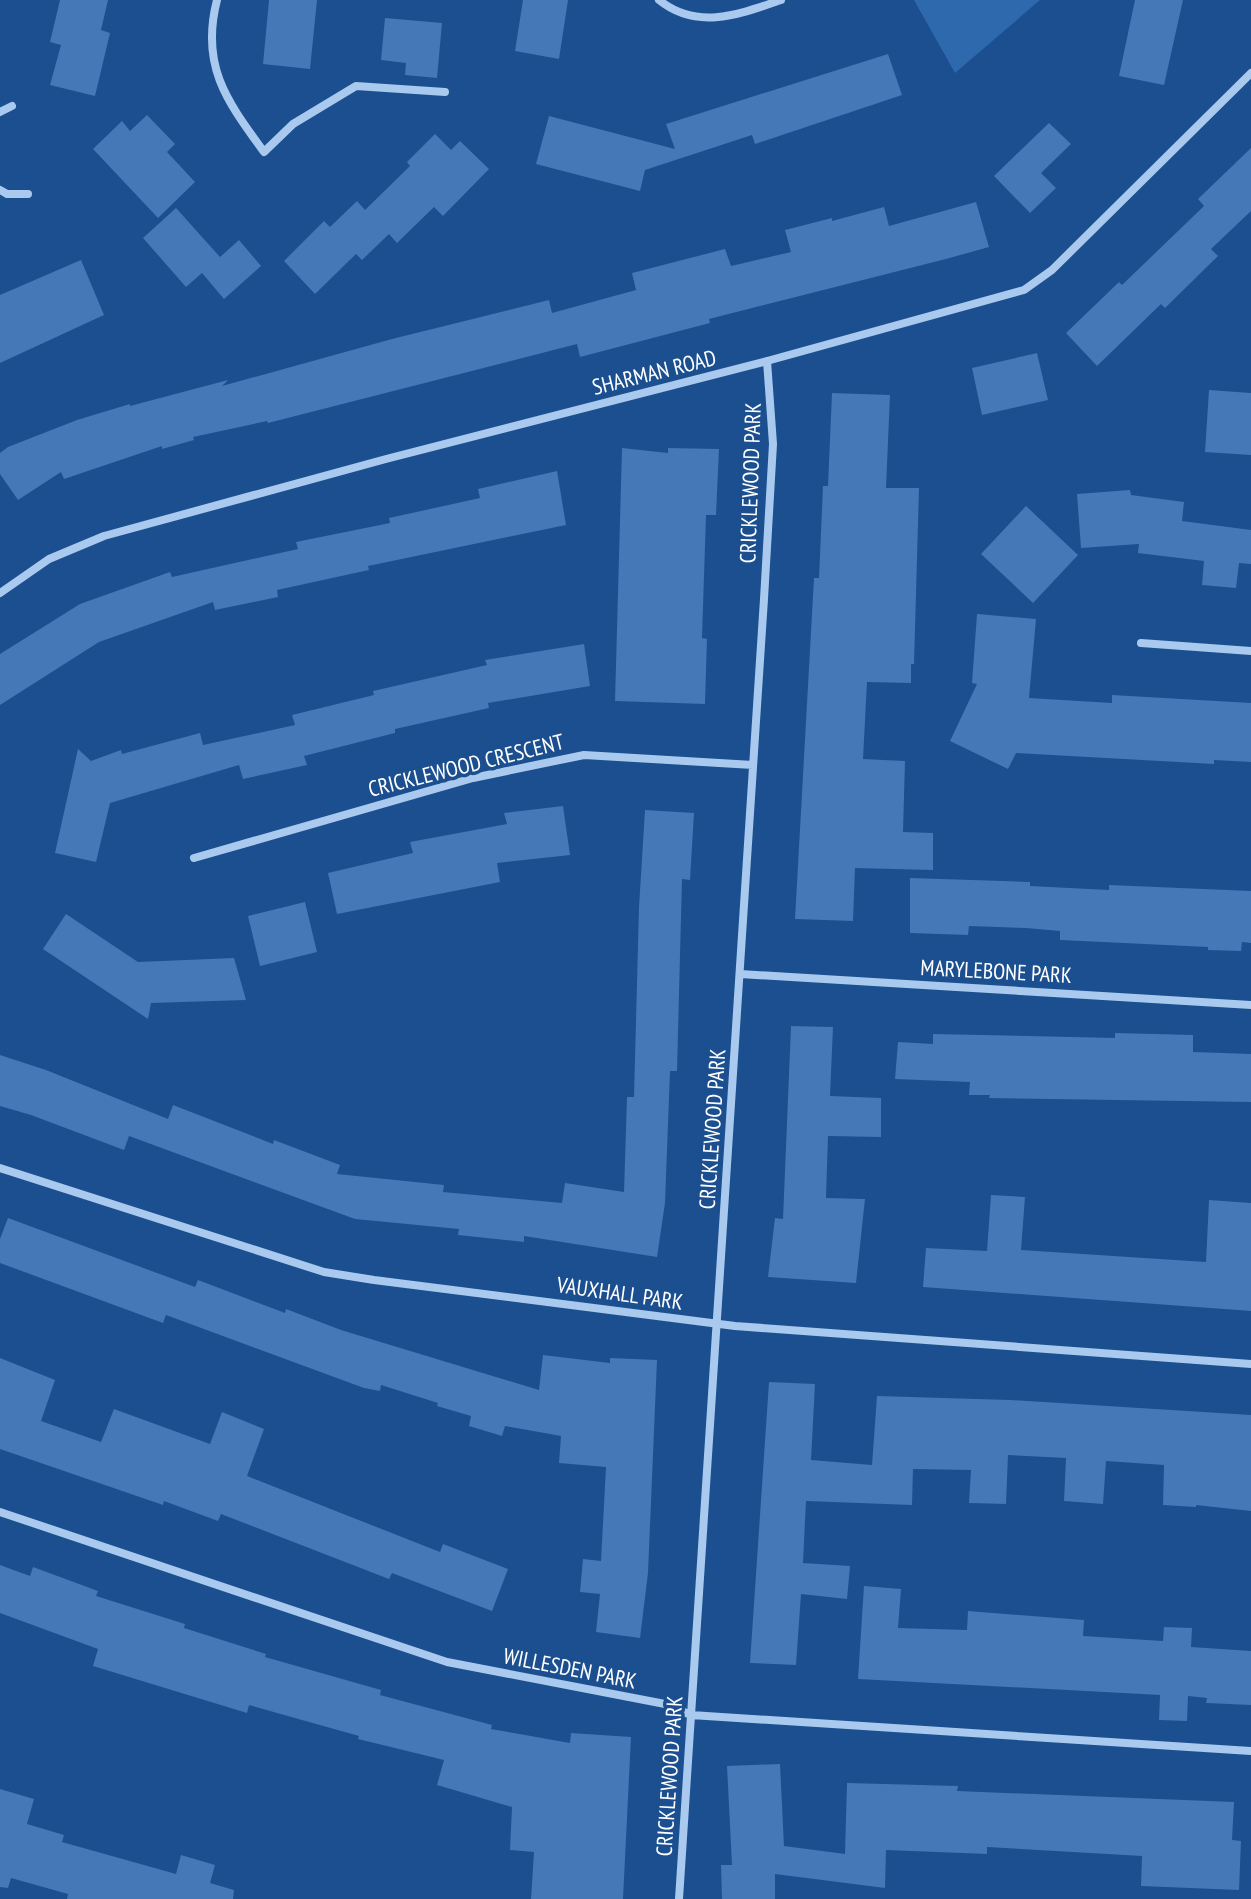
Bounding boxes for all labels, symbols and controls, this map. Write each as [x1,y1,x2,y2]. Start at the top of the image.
street label: SHARMAN ROAD [589,343,719,401]
street label: CRICKLEWOOD PARK [733,402,767,564]
street label: CRICKLEWOOD CRESCENT [365,727,567,803]
street label: MARYLEBONE PARK [920,953,1073,989]
street label: CRICKLEWOOD PARK [692,1048,732,1210]
street label: VAUXHALL PARK [554,1270,685,1316]
street label: WILLESDEN PARK [501,1641,639,1695]
street label: CRICKLEWOOD PARK [649,1695,689,1857]

